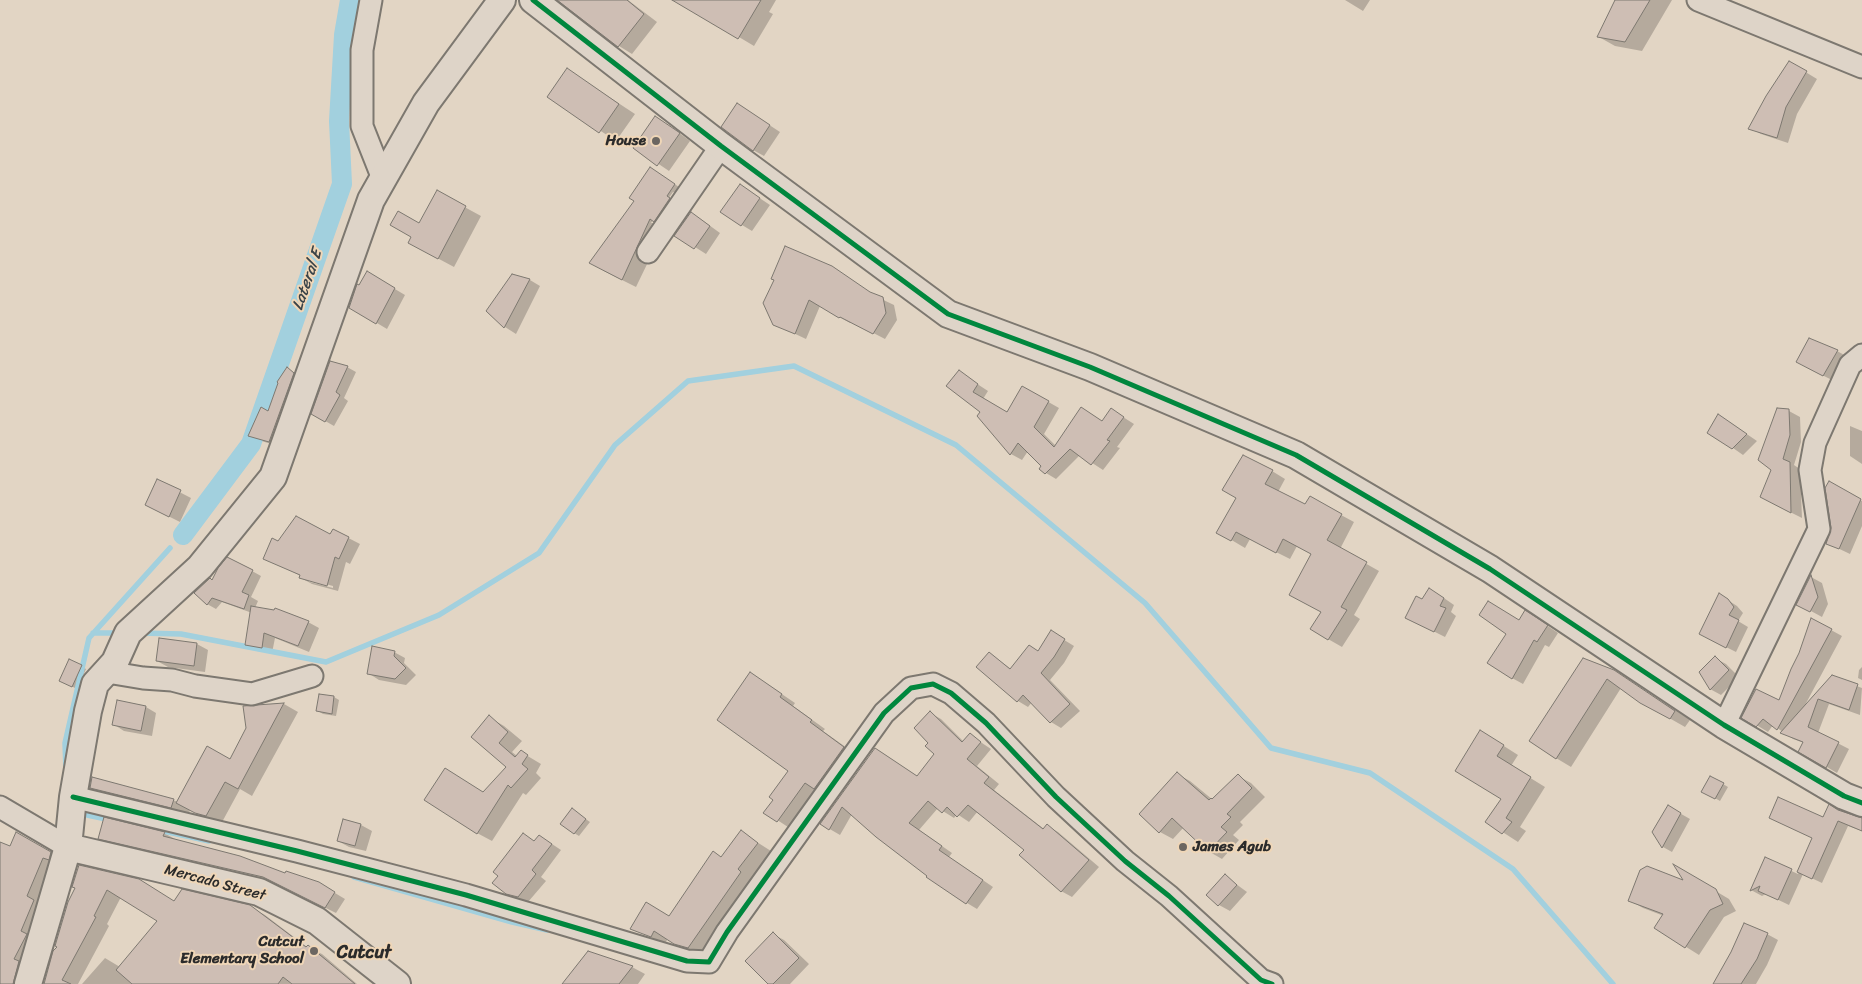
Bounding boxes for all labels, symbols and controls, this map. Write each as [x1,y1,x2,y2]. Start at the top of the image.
place label: House [606,132,646,150]
marker: House [650,135,662,147]
water label: Lateral E [289,247,327,313]
place label: James Agub [1193,838,1271,856]
marker: James Agub [1177,841,1189,853]
street label: Mercado Street [162,861,268,905]
place label: Cutcut Elementary School [180,933,304,968]
district label: Cutcut [337,942,391,964]
marker: Cutcut Elementary School [308,945,320,957]

